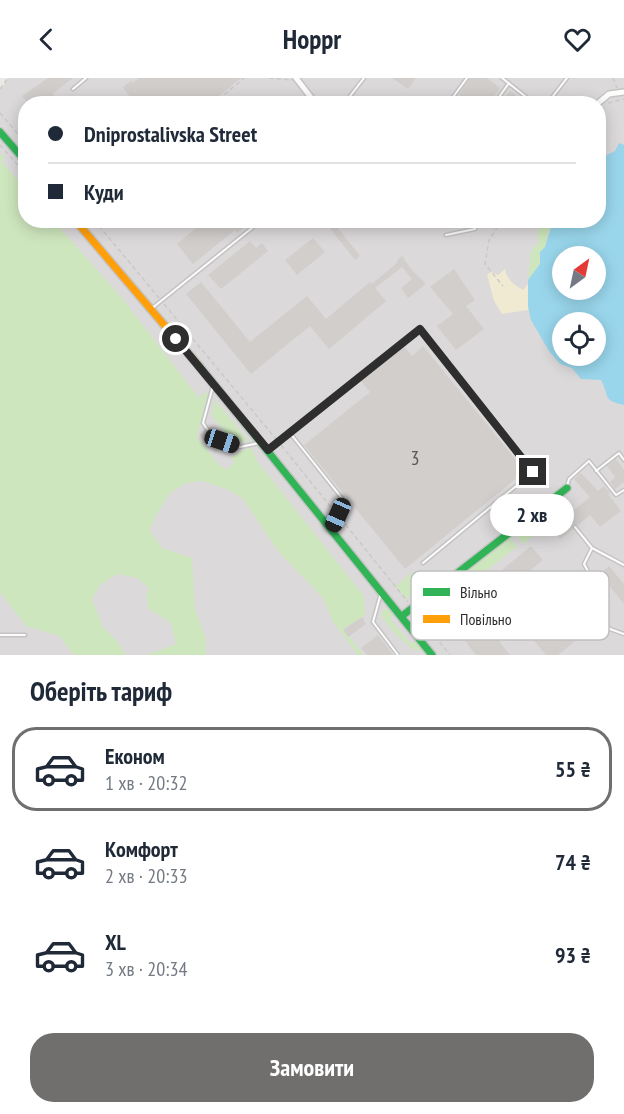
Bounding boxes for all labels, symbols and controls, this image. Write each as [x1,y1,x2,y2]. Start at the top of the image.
text: Hoppr [283,22,341,56]
icon: back [30,23,63,56]
icon: heart [561,23,594,56]
text: Dniprostalivska Street [84,120,257,148]
text: Куди [84,178,124,206]
north arrow [552,246,606,300]
map controls [552,246,606,366]
button: locate [552,312,606,366]
route start [162,325,189,352]
car [202,427,242,455]
house number: 3 [411,445,420,471]
route end [519,458,546,485]
callout: 2 хв [491,493,575,535]
car [322,495,354,535]
text: 2 хв [517,502,547,528]
legend [411,571,609,640]
text: Вільно [460,582,497,602]
text: Повільно [460,609,512,629]
text: Оберіть тариф [30,674,172,708]
icon: car [33,742,87,796]
text: Економ [105,742,165,770]
text: 55 ₴ [555,755,591,783]
text: 1 хв · 20:32 [105,770,187,796]
icon: car [33,835,87,889]
text: Комфорт [105,835,178,863]
text: 74 ₴ [555,848,591,876]
text: 2 хв · 20:33 [105,863,187,889]
icon: car [33,928,87,982]
text: XL [105,928,126,956]
text: 93 ₴ [555,941,591,969]
text: 3 хв · 20:34 [105,956,187,982]
button: Замовити [30,1033,594,1102]

